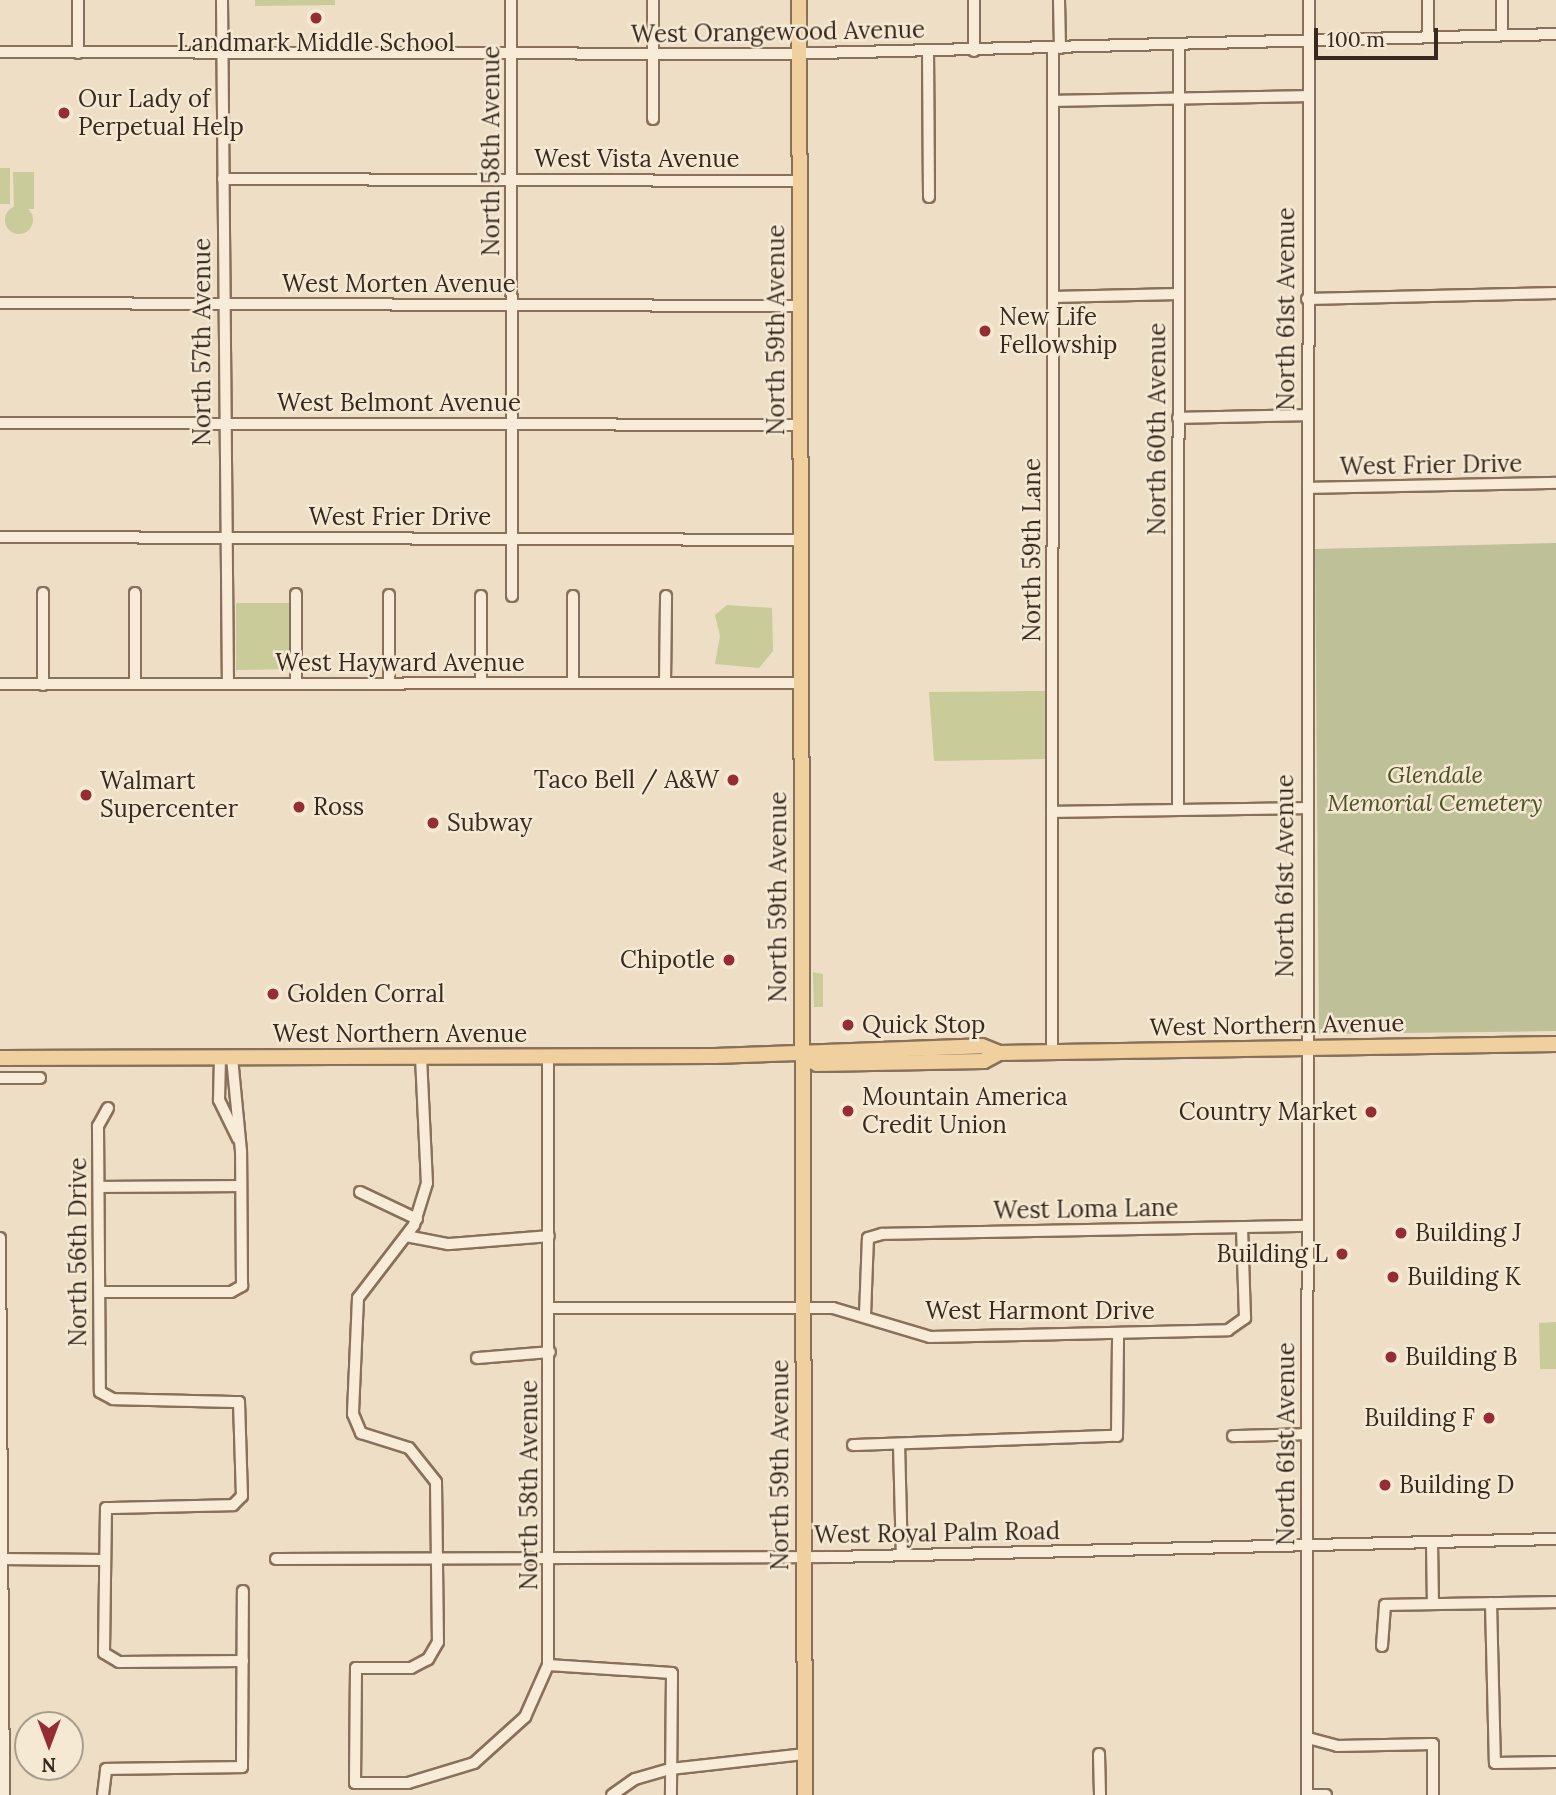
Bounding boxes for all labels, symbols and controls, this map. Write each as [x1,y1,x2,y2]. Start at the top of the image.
marker: Landmark Middle School [308,10,324,26]
scale bar [1318,14,1442,58]
street label: West Orangewood Avenue [631,15,925,49]
text: 100 m [1327,26,1385,53]
place label: Landmark Middle School [177,29,455,57]
street label: North 58th Avenue [477,46,505,256]
place label: Our Lady of Perpetual Help [78,85,244,141]
marker: Our Lady of Perpetual Help [56,105,72,121]
street label: West Vista Avenue [534,145,740,173]
street label: North 61st Avenue [1272,207,1300,411]
street label: North 59th Avenue [762,224,790,436]
street label: North 57th Avenue [188,238,216,446]
street label: West Morten Avenue [282,270,516,298]
place label: New Life Fellowship [999,303,1117,359]
marker: New Life Fellowship [977,323,993,339]
street label: North 60th Avenue [1143,323,1171,535]
street label: West Belmont Avenue [277,389,521,417]
street label: West Frier Drive [1340,449,1522,481]
street label: North 59th Lane [1018,458,1046,642]
street label: West Frier Drive [309,503,491,531]
street label: West Hayward Avenue [275,649,525,677]
park label: Glendale Memorial Cemetery [1327,761,1543,817]
place label: Taco Bell / A&W [534,766,719,794]
place label: Walmart Supercenter [100,767,238,823]
marker: Taco Bell / A&W [725,772,741,788]
street label: North 61st Avenue [1271,774,1299,978]
marker: Walmart Supercenter [78,787,94,803]
street label: North 59th Avenue [764,791,792,1003]
place label: Ross [313,793,364,821]
marker: Ross [291,799,307,815]
place label: Subway [447,809,532,837]
marker: Subway [425,815,441,831]
place label: Chipotle [620,946,715,974]
marker: Chipotle [721,952,737,968]
place label: Golden Corral [287,980,444,1008]
marker: Golden Corral [265,986,281,1002]
street label: West Northern Avenue [1149,1008,1405,1042]
place label: Quick Stop [862,1011,985,1039]
marker: Quick Stop [840,1017,856,1033]
street label: West Northern Avenue [273,1020,527,1048]
place label: Mountain America Credit Union [862,1083,1068,1139]
place label: Country Market [1179,1098,1357,1126]
marker: Mountain America Credit Union [840,1103,856,1119]
marker: Country Market [1363,1104,1379,1120]
street label: North 56th Drive [64,1157,92,1347]
street label: West Loma Lane [993,1193,1179,1225]
place label: Building J [1415,1219,1522,1247]
marker: Building J [1393,1225,1409,1241]
place label: Building L [1217,1240,1328,1268]
marker: Building L [1334,1246,1350,1262]
place label: Building K [1407,1263,1521,1291]
marker: Building K [1385,1269,1401,1285]
street label: West Harmont Drive [925,1297,1155,1325]
street label: North 61st Avenue [1272,1342,1300,1546]
place label: Building B [1405,1343,1518,1371]
marker: Building B [1383,1349,1399,1365]
street label: North 59th Avenue [766,1359,794,1571]
street label: North 58th Avenue [515,1380,543,1590]
place label: Building F [1364,1404,1475,1432]
marker: Building F [1481,1410,1497,1426]
place label: Building D [1399,1471,1514,1499]
marker: Building D [1377,1477,1393,1493]
street label: West Royal Palm Road [814,1516,1060,1550]
north arrow [14,1711,84,1781]
text: N [42,1753,56,1777]

